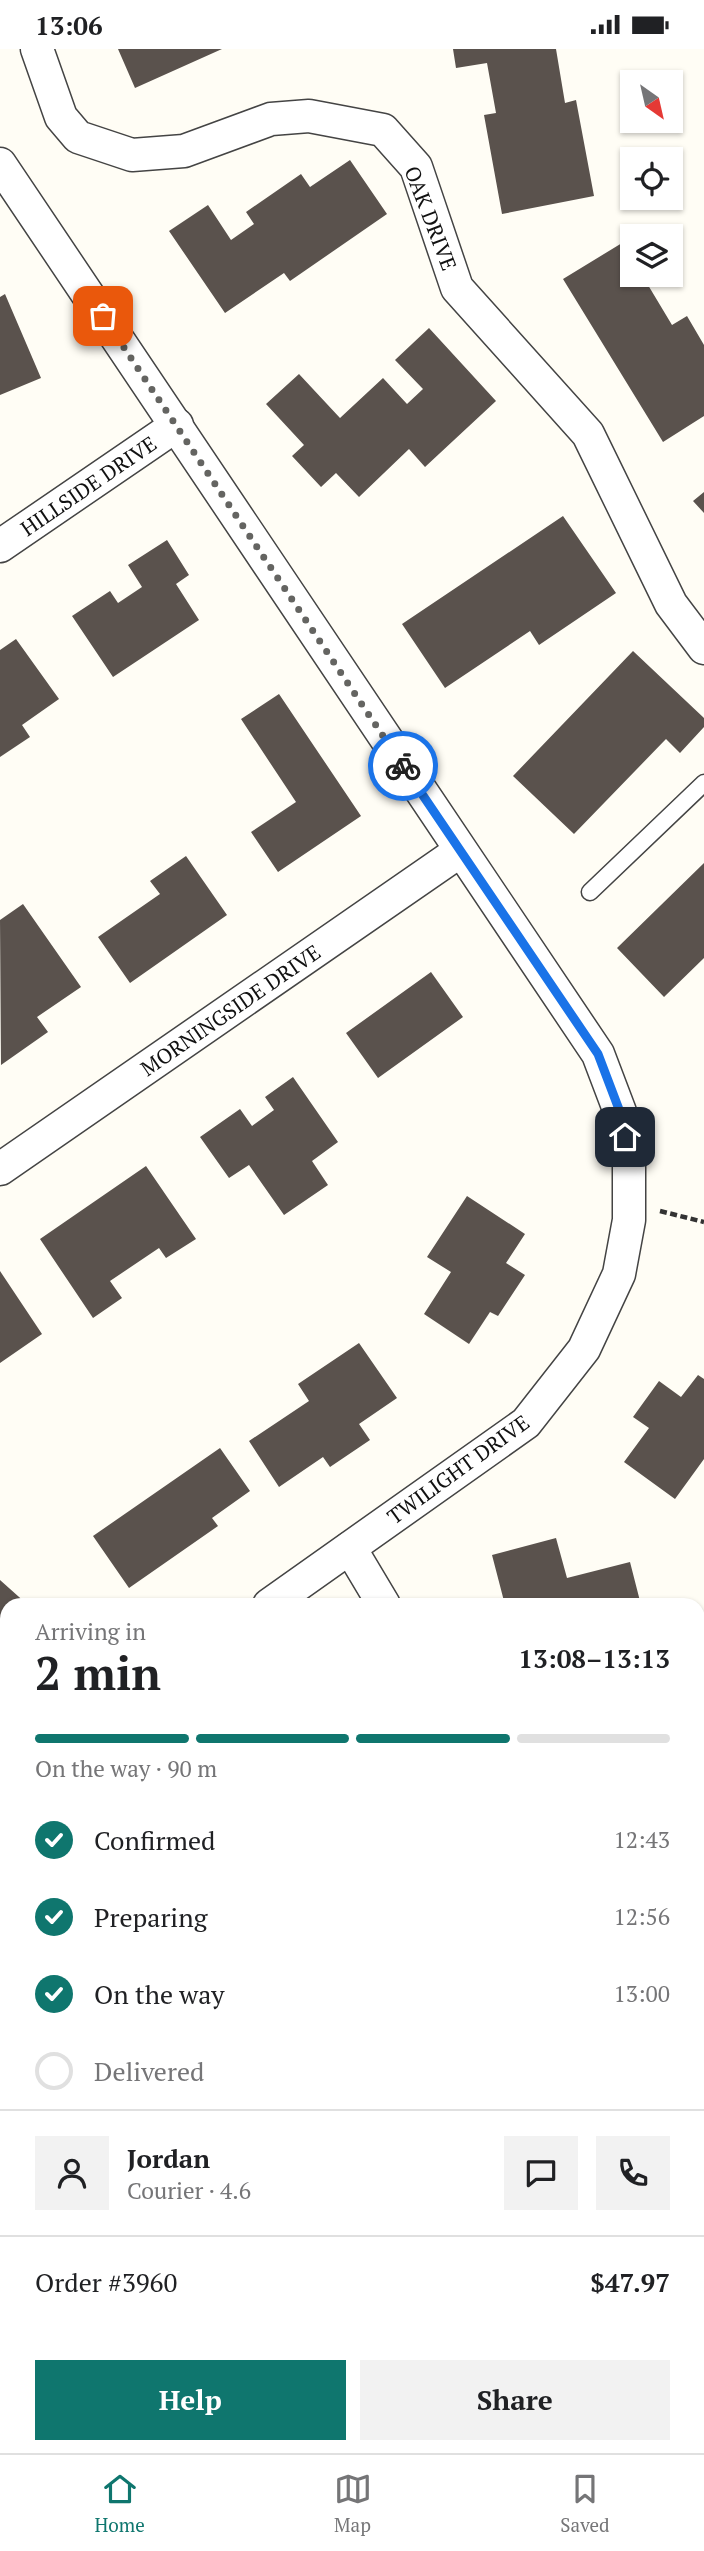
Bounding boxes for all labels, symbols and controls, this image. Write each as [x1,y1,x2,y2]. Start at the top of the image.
text: 13:06 [35,8,103,42]
north arrow [620,70,682,133]
map controls [620,70,683,287]
button: locate [620,147,683,210]
street label: OAK DRIVE [398,162,464,274]
button: layers [620,224,683,287]
pin [73,286,133,346]
icon: bag [84,297,122,335]
street label: HILLSIDE DRIVE [15,429,162,542]
courier [368,731,438,801]
icon: bike [384,747,422,785]
street label: MORNINGSIDE DRIVE [135,938,326,1082]
pin [595,1107,655,1167]
icon: home [606,1118,644,1156]
street label: TWILIGHT DRIVE [381,1408,535,1530]
text: Arriving in [35,1616,146,1647]
text: 13:08–13:13 [518,1641,670,1675]
text: 2 min [35,1642,161,1703]
text: On the way · 90 m [35,1753,217,1784]
icon: check [35,1821,73,1859]
text: Confirmed [94,1823,215,1857]
text: 12:43 [613,1824,670,1855]
icon: check [35,1898,73,1936]
text: Preparing [94,1900,207,1934]
text: 12:56 [613,1901,670,1932]
icon: check [35,1975,73,2013]
text: On the way [94,1977,225,2011]
text: 13:00 [613,1978,670,2009]
text: Delivered [94,2054,204,2088]
button: person [35,2136,109,2210]
button: chat [504,2136,578,2210]
button: phone [596,2136,670,2210]
text: Jordan [127,2141,210,2175]
text: Courier · 4.6 [127,2175,251,2206]
text: Order #3960 [35,2265,177,2299]
text: $47.97 [590,2265,670,2299]
button: Help [35,2360,346,2440]
button: Share [360,2360,670,2440]
tab: Home [94,2470,145,2537]
tab: Map [334,2470,372,2537]
tab: Saved [560,2470,610,2537]

